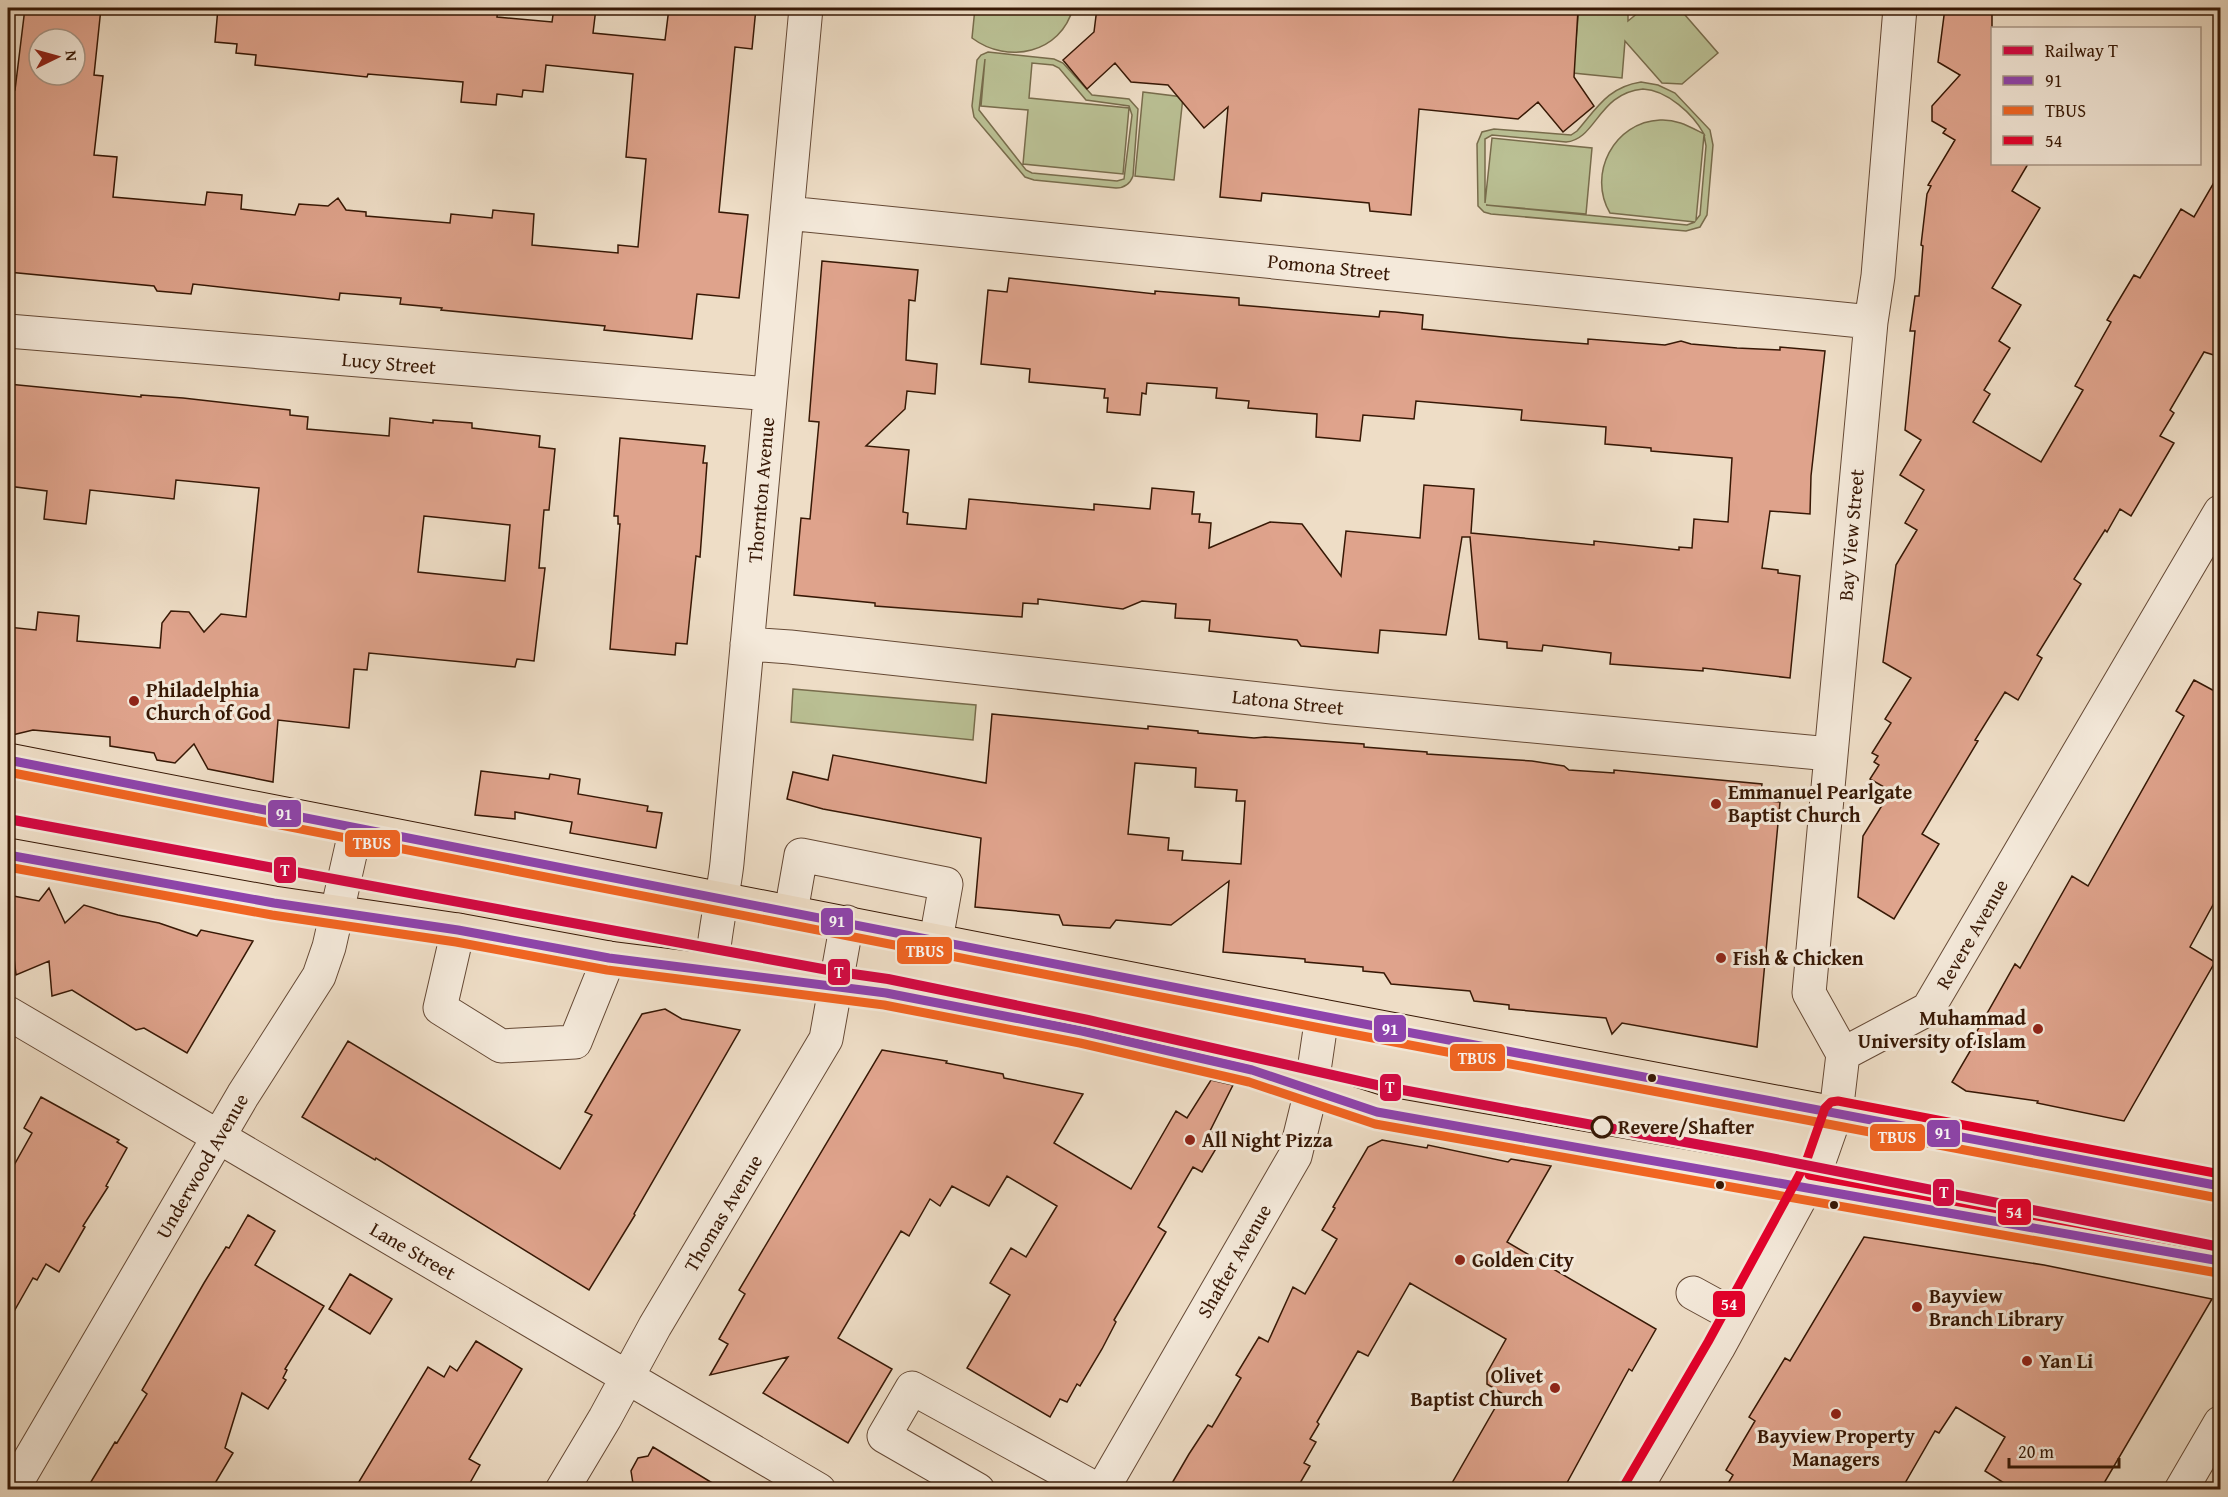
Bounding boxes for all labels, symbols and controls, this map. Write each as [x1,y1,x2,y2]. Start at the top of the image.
north arrow [27,27,87,87]
legend [1991,27,2201,165]
text: Railway T [2045,37,2118,64]
text: N [60,49,84,62]
text: 91 [2045,67,2062,94]
text: TBUS [2045,97,2086,124]
text: 54 [2045,127,2062,154]
street label: Pomona Street [1266,246,1392,287]
street label: Lucy Street [341,344,437,381]
street label: Thornton Avenue [740,416,781,564]
street label: Bay View Street [1830,468,1871,602]
place label: Philadelphia Church of God [146,675,271,727]
street label: Latona Street [1231,681,1345,722]
marker: Philadelphia Church of God [127,694,141,708]
place label: Emmanuel Pearlgate Baptist Church [1728,777,1912,829]
marker: Emmanuel Pearlgate Baptist Church [1709,797,1723,811]
line badge: 91 [267,799,302,828]
text: 91 [276,802,292,826]
line badge: TBUS [344,829,401,858]
text: TBUS [353,831,391,855]
line badge: T [273,856,297,884]
text: T [280,858,290,882]
street label: Revere Avenue [1928,873,2015,994]
line badge: 91 [820,907,854,936]
text: 91 [829,909,845,933]
line badge: TBUS [896,936,953,965]
text: TBUS [906,939,944,963]
place label: Fish & Chicken [1733,943,1864,972]
marker: Fish & Chicken [1714,951,1728,965]
line badge: T [827,958,851,986]
text: T [834,960,844,984]
place label: Muhammad University of Islam [1858,1003,2027,1055]
line badge: 91 [1373,1014,1407,1043]
text: 91 [1382,1017,1398,1041]
marker: Muhammad University of Islam [2031,1022,2045,1036]
line badge: TBUS [1449,1043,1506,1072]
text: TBUS [1458,1046,1496,1070]
unlabelled marker [1646,1072,1658,1084]
line badge: T [1379,1073,1402,1102]
text: T [1385,1075,1395,1099]
street label: Underwood Avenue [148,1088,255,1244]
place label: Revere/Shafter [1618,1112,1754,1141]
marker: Revere/Shafter [1591,1116,1613,1138]
line badge: 91 [1926,1119,1961,1148]
text: 91 [1935,1121,1951,1145]
line badge: TBUS [1869,1123,1926,1152]
place label: All Night Pizza [1202,1125,1333,1154]
text: TBUS [1878,1125,1916,1149]
marker: All Night Pizza [1183,1133,1197,1147]
street label: Thomas Avenue [676,1149,769,1277]
line badge: T [1932,1178,1955,1207]
unlabelled marker [1714,1179,1726,1191]
text: T [1939,1180,1949,1204]
street label: Shafter Avenue [1189,1198,1278,1323]
line badge: 54 [1997,1198,2032,1226]
unlabelled marker [1828,1199,1840,1211]
text: 54 [2006,1200,2022,1224]
street label: Lane Street [365,1214,462,1287]
place label: Golden City [1472,1245,1575,1274]
marker: Golden City [1453,1253,1467,1267]
place label: Bayview Branch Library [1929,1281,2065,1333]
line badge: 54 [1712,1290,1746,1318]
text: 54 [1721,1292,1737,1316]
marker: Bayview Branch Library [1910,1300,1924,1314]
place label: Yan Li [2039,1346,2093,1375]
marker: Yan Li [2020,1354,2034,1368]
place label: Olivet Baptist Church [1410,1361,1543,1413]
marker: Olivet Baptist Church [1548,1381,1562,1395]
marker: Bayview Property Managers [1829,1407,1843,1421]
place label: Bayview Property Managers [1757,1421,1915,1473]
scale bar [2009,1431,2118,1469]
text: 20 m [2018,1438,2054,1465]

